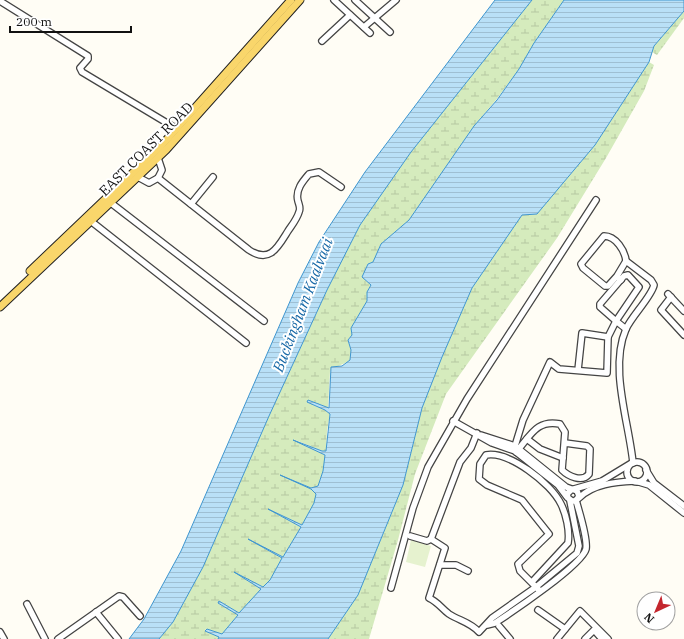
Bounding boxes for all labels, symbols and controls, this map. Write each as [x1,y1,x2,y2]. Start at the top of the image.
scale bar [10,8,131,34]
text: 200 m [16,14,52,29]
street label: EAST COAST ROAD [95,98,197,200]
water label: Buckingham Kaalvaai [268,235,337,375]
north arrow [636,591,676,631]
text: N [641,610,657,626]

